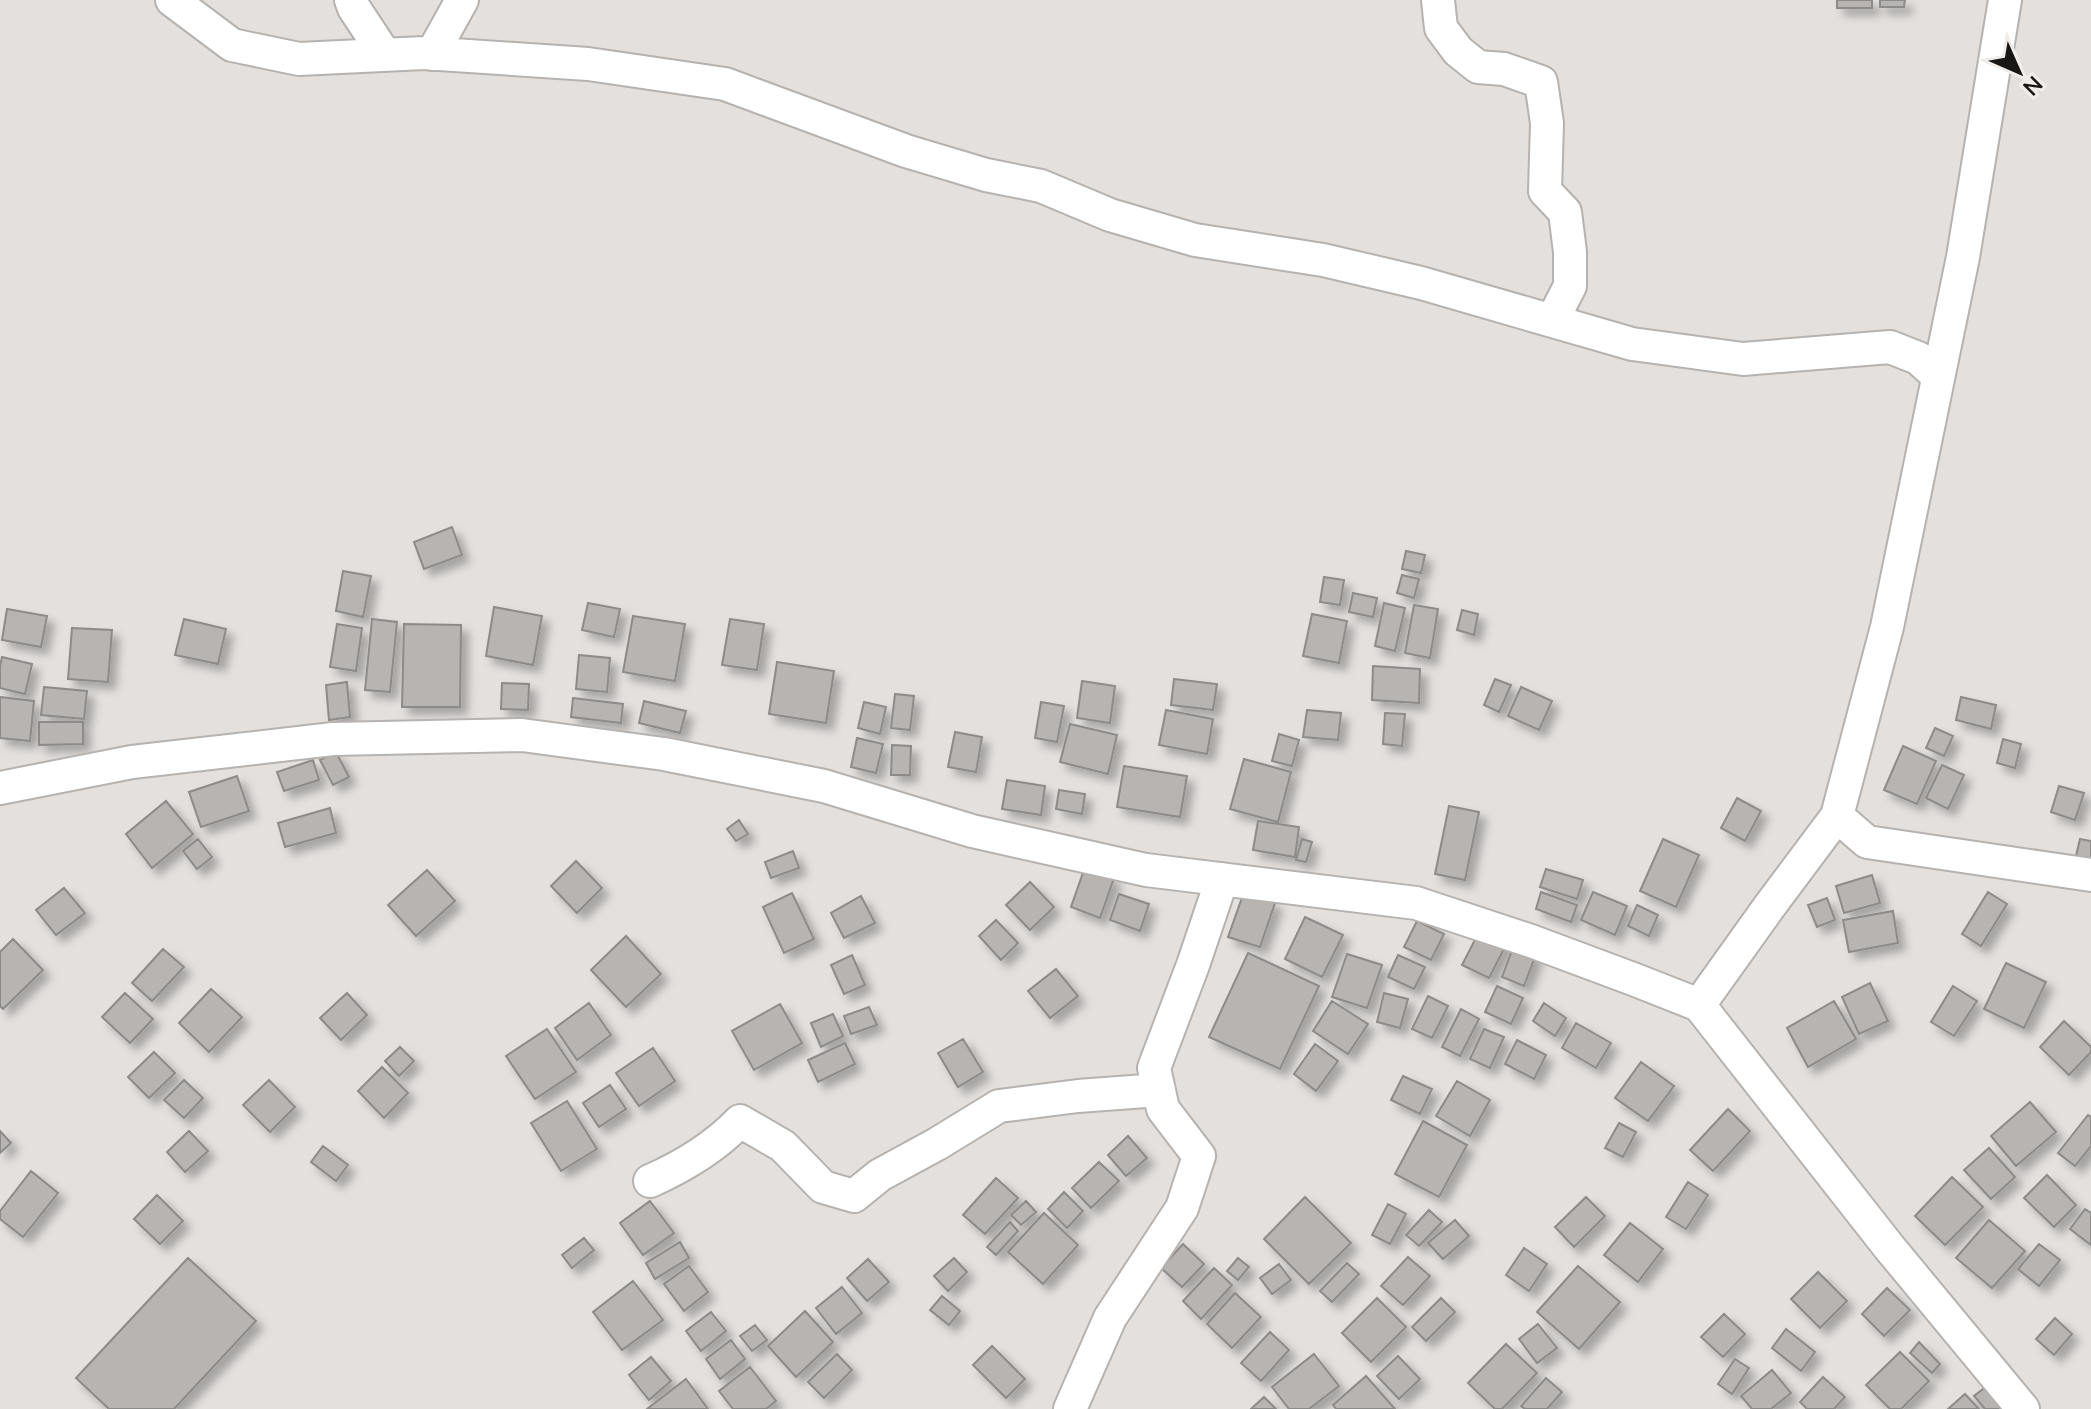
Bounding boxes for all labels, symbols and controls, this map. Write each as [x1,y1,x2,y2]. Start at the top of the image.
north arrow [1979,32,2059,112]
text: N [2017,70,2049,102]

